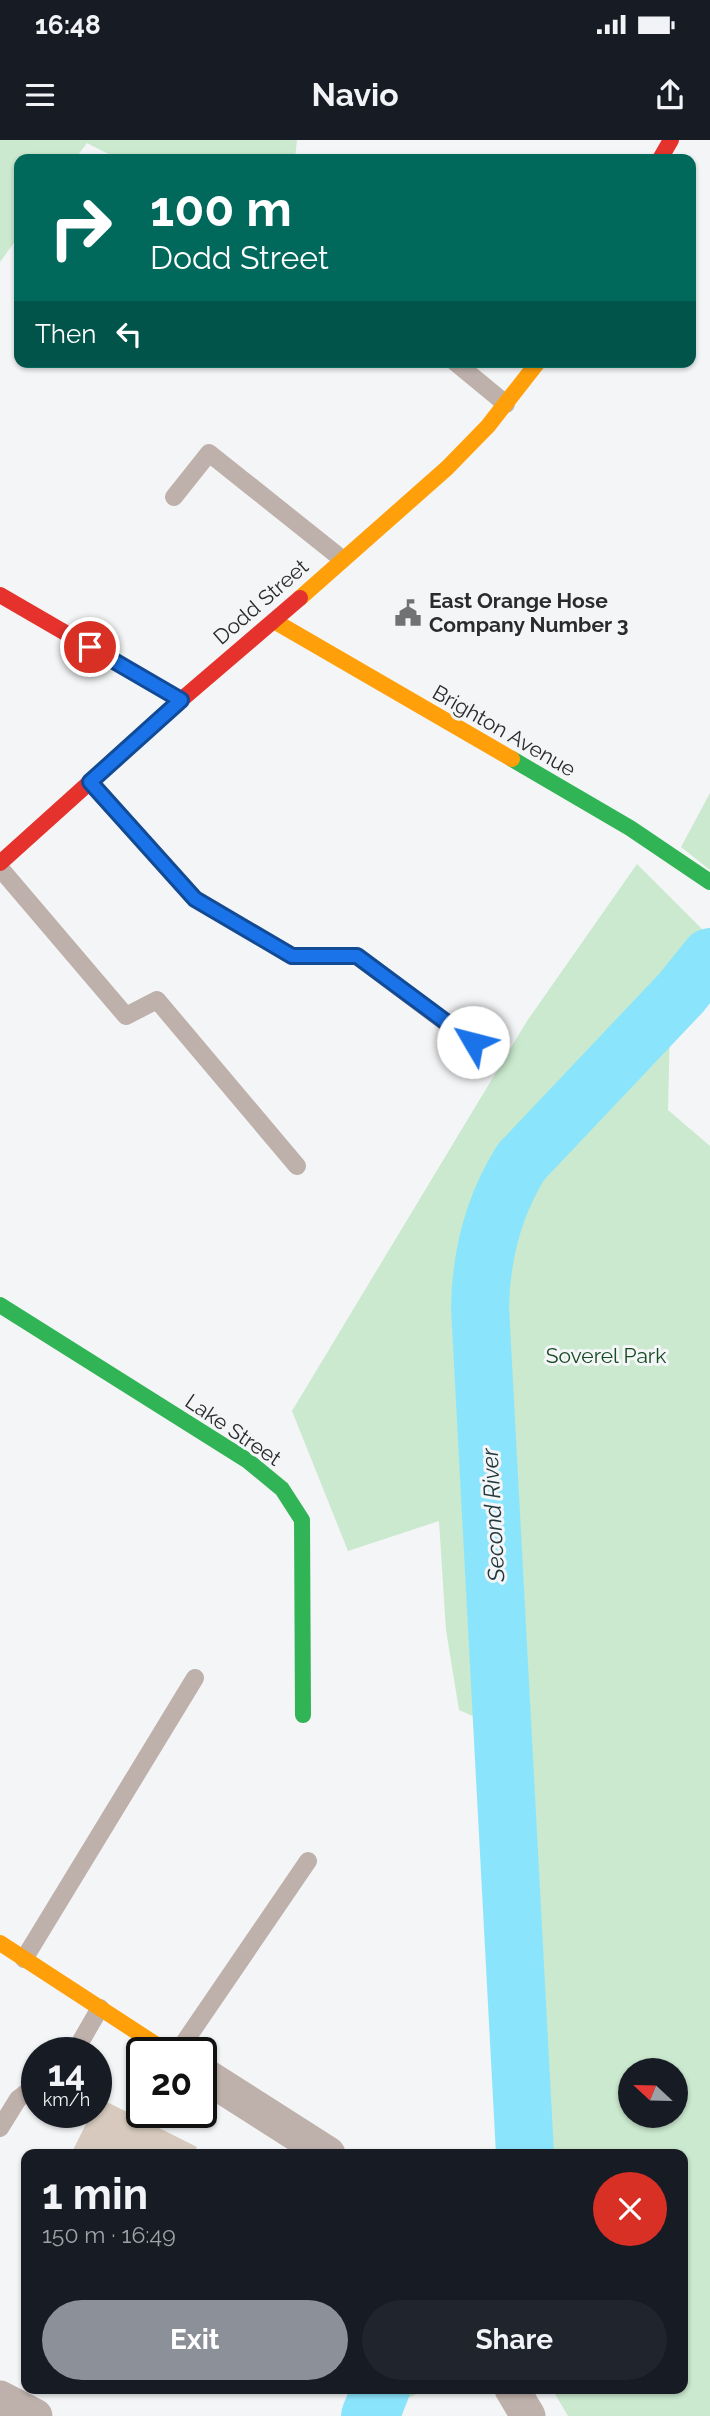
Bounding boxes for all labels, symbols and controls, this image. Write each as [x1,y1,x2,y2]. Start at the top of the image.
text: 16:48 [35,10,101,40]
icon: menu [21,76,59,114]
text: Navio [311,76,399,113]
icon: share [651,76,689,114]
text: 100 m [150,180,292,237]
icon: right [35,182,126,273]
text: Dodd Street [150,239,329,276]
icon: left [110,315,148,353]
text: Then [35,319,96,349]
street label: Dodd Street [208,554,313,650]
place label: East Orange Hose Company Number 3 [429,588,628,637]
public building icon: East Orange Hose Company Number 3 [393,598,423,628]
pin [60,617,120,677]
icon: arrive [71,628,109,666]
street label: Brighton Avenue [428,679,580,782]
position arrow [436,1005,510,1079]
park label: Soverel Park [546,1343,666,1368]
street label: Lake Street [181,1388,286,1471]
water label: Second River [475,1446,510,1584]
speed limit sign: 20 [126,2037,217,2128]
text: 14 [48,2053,85,2094]
north arrow [618,2058,688,2128]
map controls [618,2058,688,2128]
text: km/h [43,2089,90,2110]
text: 1 min [42,2170,148,2219]
button: close [593,2172,667,2246]
text: 150 m · 16:49 [42,2221,176,2248]
button: Exit [42,2300,348,2380]
button: Share [362,2300,667,2380]

